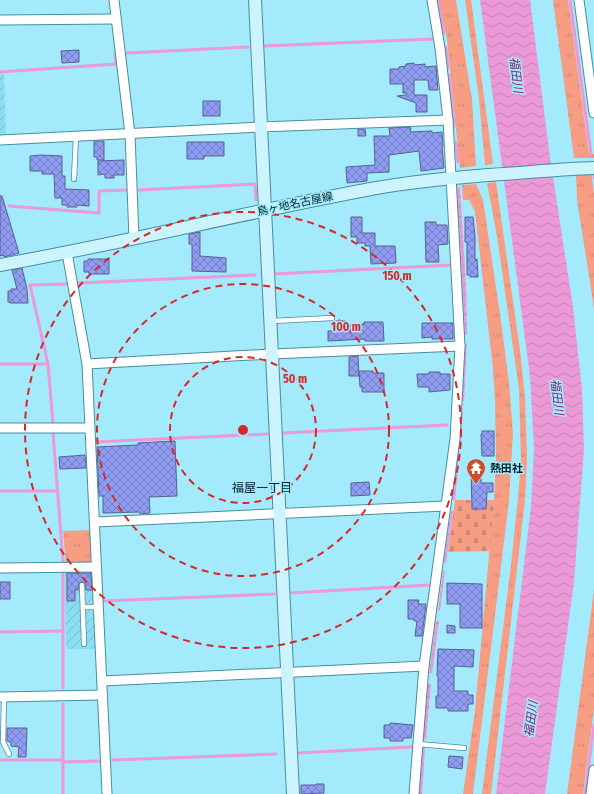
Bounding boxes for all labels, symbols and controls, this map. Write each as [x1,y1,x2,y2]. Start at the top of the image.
water label: 福田川 [507,56,525,96]
street label: 鳥ヶ地名古屋線 [256,190,334,218]
text: 150 m [382,269,412,283]
text: 100 m [331,320,361,334]
text: 50 m [283,372,307,386]
water label: 福田川 [548,378,566,418]
centre of rings [236,423,250,437]
temple icon: 熱田社 [465,457,487,485]
place label: 熱田社 [490,462,523,475]
district label: 福屋一丁目 [232,481,292,495]
water label: 福田川 [522,698,541,738]

